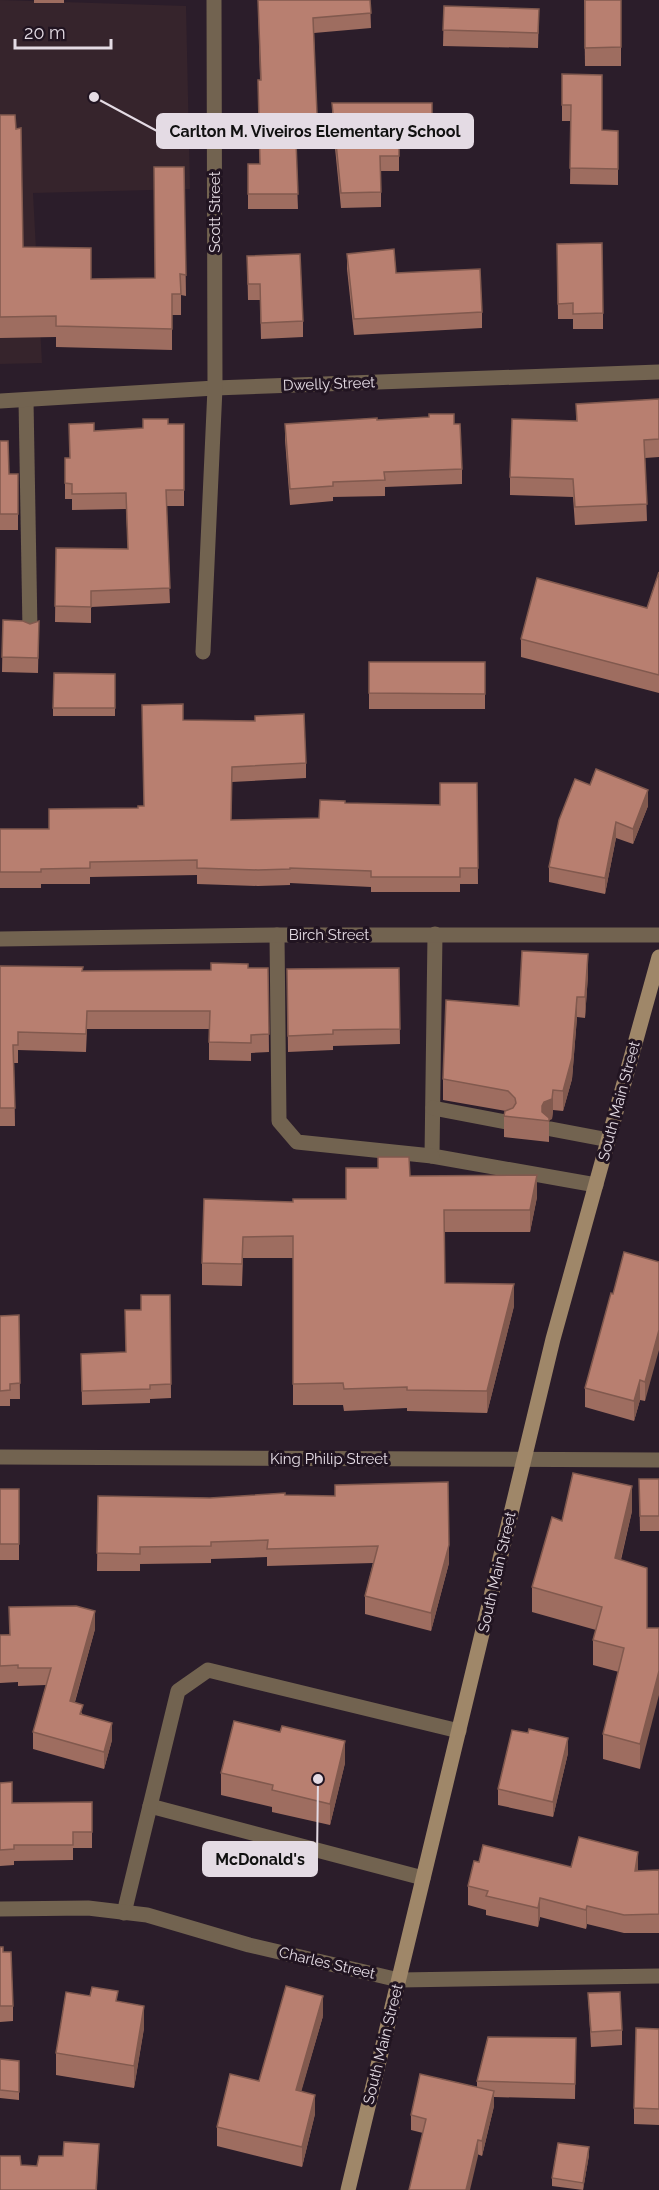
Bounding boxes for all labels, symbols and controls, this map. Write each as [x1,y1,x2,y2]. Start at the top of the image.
scale bar [15,12,111,50]
text: 20 m [24,22,66,43]
callout: Carlton M. Viveiros Elementary School [157,114,473,148]
text: Carlton M. Viveiros Elementary School [170,122,461,141]
street label: Scott Street [206,171,224,253]
street label: Dwelly Street [282,373,376,395]
street label: Birch Street [289,926,369,944]
street label: South Main Street [594,1039,644,1163]
street label: King Philip Street [270,1450,388,1468]
street label: South Main Street [474,1510,520,1634]
callout: McDonald's [203,1842,317,1876]
text: McDonald's [215,1850,305,1869]
street label: Charles Street [277,1943,377,1983]
street label: South Main Street [359,1982,407,2106]

